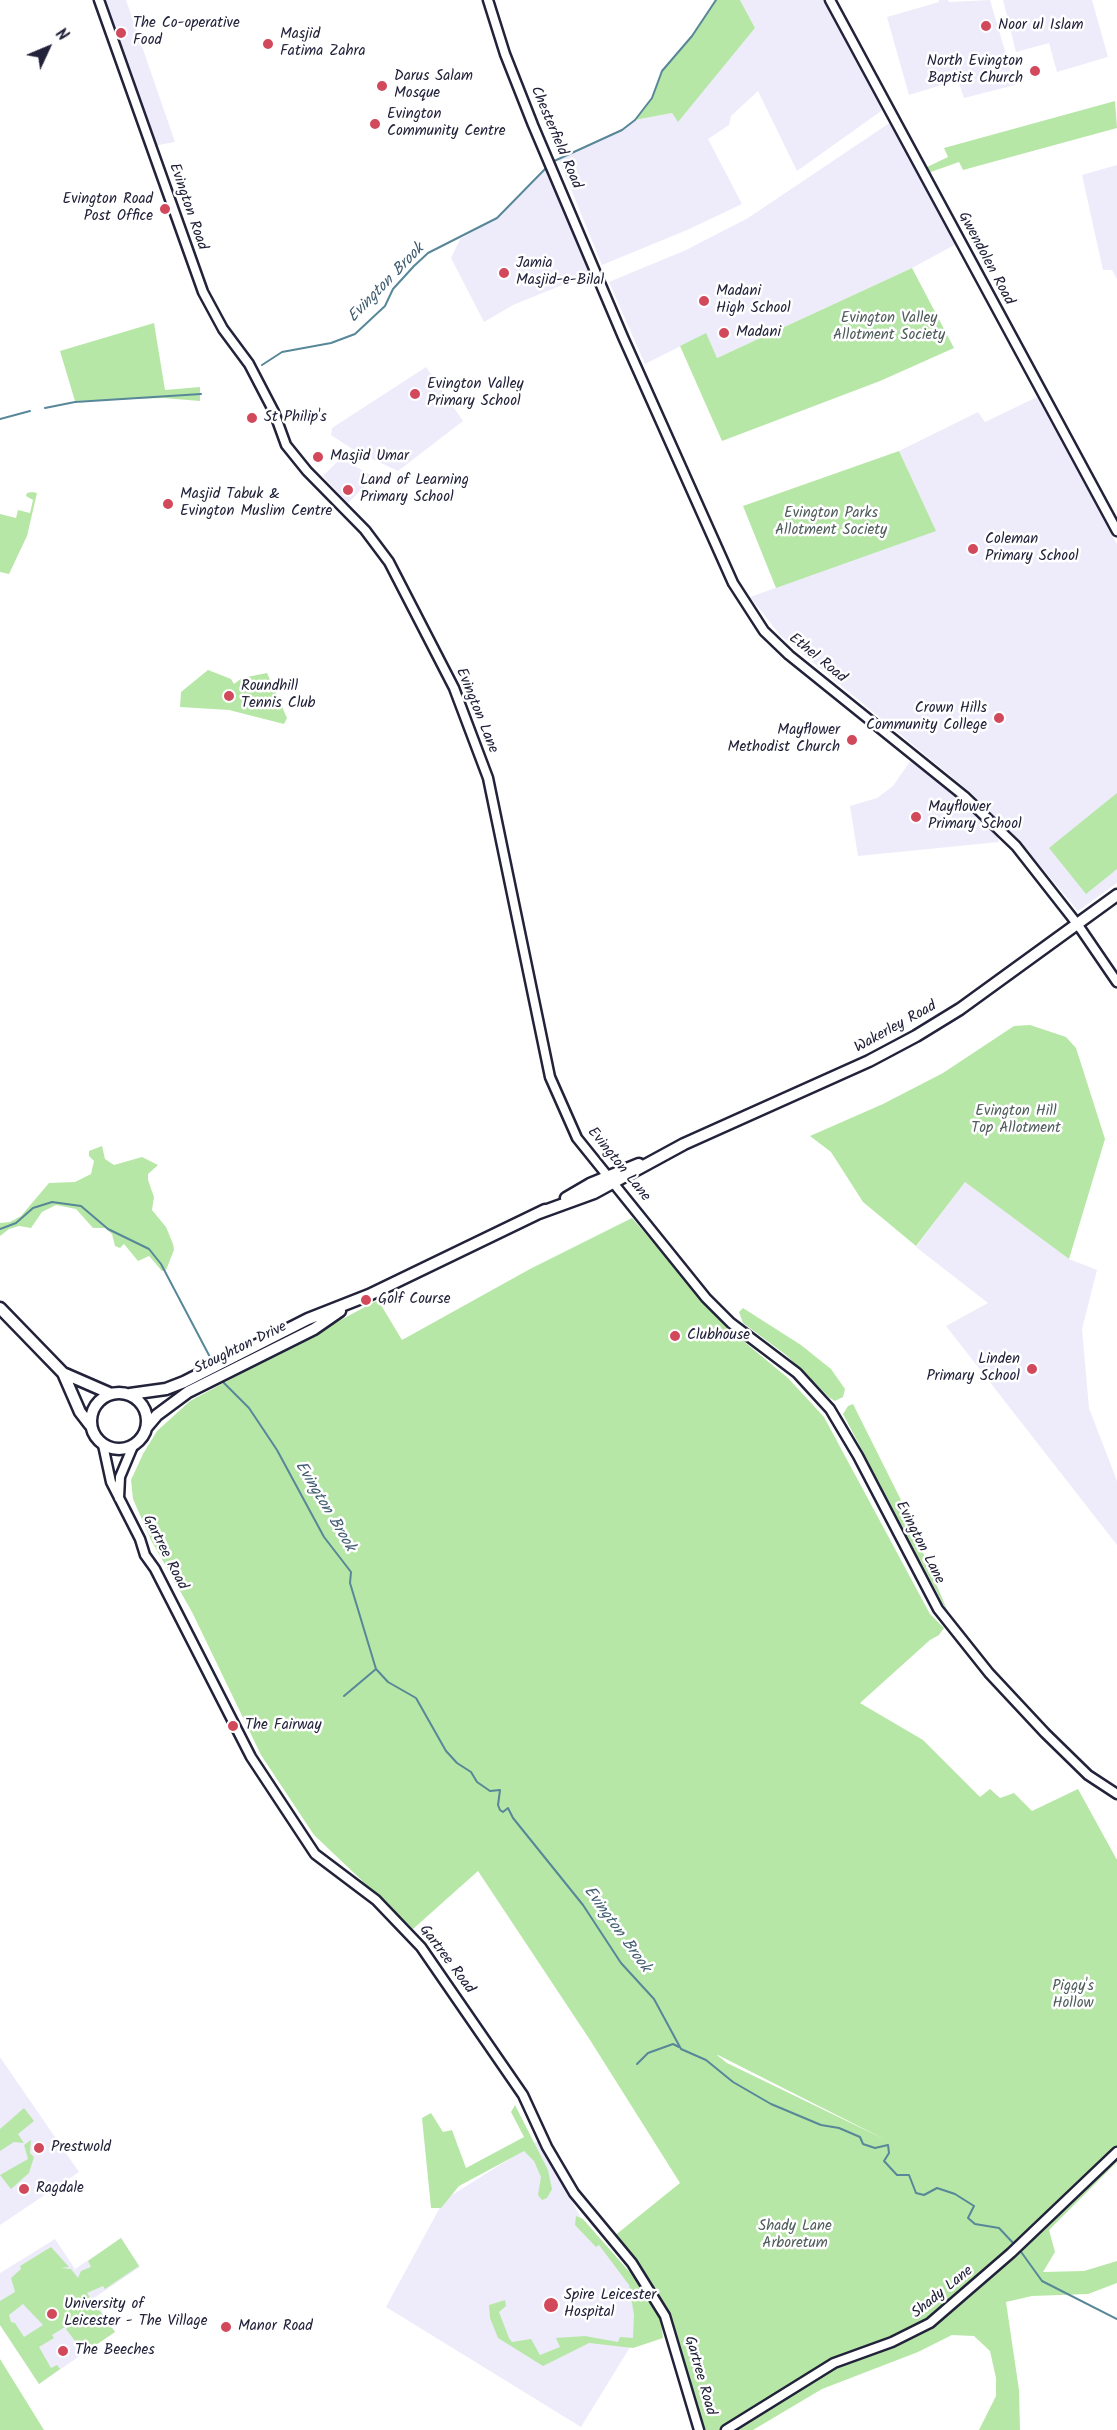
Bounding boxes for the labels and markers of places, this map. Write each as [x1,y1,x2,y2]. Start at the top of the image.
place label: The Co-operative Food [133,15,240,50]
place label: Noor ul Islam [998,17,1083,35]
marker: Noor ul Islam [979,19,993,33]
marker: The Co-operative Food [114,26,128,40]
place label: Masjid Fatima Zahra [280,26,366,61]
marker: Masjid Fatima Zahra [261,37,275,51]
place label: North Evington Baptist Church [927,53,1023,88]
marker: North Evington Baptist Church [1028,64,1042,78]
place label: Darus Salam Mosque [394,68,473,103]
marker: Darus Salam Mosque [375,79,389,93]
place label: Evington Community Centre [387,106,506,141]
marker: Evington Community Centre [368,117,382,131]
place label: Evington Road Post Office [63,191,153,226]
marker: Evington Road Post Office [158,202,172,216]
place label: Jamia Masjid-e-Bilal [516,255,604,290]
marker: Jamia Masjid-e-Bilal [497,266,511,280]
place label: Madani High School [716,283,791,318]
marker: Madani High School [697,294,711,308]
place label: Madani [736,324,781,342]
marker: Madani [717,326,731,340]
place label: Evington Valley Primary School [427,376,524,411]
marker: Evington Valley Primary School [408,387,422,401]
place label: St Philip's [264,409,327,427]
marker: St Philip's [245,411,259,425]
place label: Masjid Umar [330,448,409,466]
marker: Masjid Umar [311,450,325,464]
place label: Land of Learning Primary School [360,472,469,507]
marker: Land of Learning Primary School [341,483,355,497]
place label: Masjid Tabuk & Evington Muslim Centre [180,486,332,521]
marker: Masjid Tabuk & Evington Muslim Centre [161,497,175,511]
place label: Coleman Primary School [985,531,1079,566]
marker: Coleman Primary School [966,542,980,556]
place label: Roundhill Tennis Club [241,678,315,713]
marker: Roundhill Tennis Club [222,689,236,703]
place label: Crown Hills Community College [866,700,987,735]
marker: Crown Hills Community College [992,711,1006,725]
place label: Mayflower Methodist Church [728,722,840,757]
marker: Mayflower Methodist Church [845,733,859,747]
place label: Mayflower Primary School [928,799,1022,834]
marker: Mayflower Primary School [909,810,923,824]
place label: Golf Course [378,1291,450,1309]
marker: Golf Course [359,1293,373,1307]
place label: Clubhouse [687,1327,750,1345]
marker: Clubhouse [668,1329,682,1343]
place label: Linden Primary School [926,1351,1020,1386]
marker: Linden Primary School [1025,1362,1039,1376]
place label: The Fairway [245,1717,321,1735]
marker: The Fairway [226,1719,240,1733]
place label: Prestwold [51,2139,111,2157]
marker: Prestwold [32,2141,46,2155]
place label: Ragdale [36,2180,84,2198]
marker: Ragdale [17,2182,31,2196]
place label: Spire Leicester Hospital [564,2287,656,2322]
place label: University of Leicester - The Village [64,2296,207,2331]
marker: Spire Leicester Hospital [542,2296,560,2314]
marker: University of Leicester - The Village [45,2307,59,2321]
place label: Manor Road [238,2318,313,2336]
marker: Manor Road [219,2320,233,2334]
place label: The Beeches [75,2342,155,2360]
marker: The Beeches [56,2344,70,2358]

